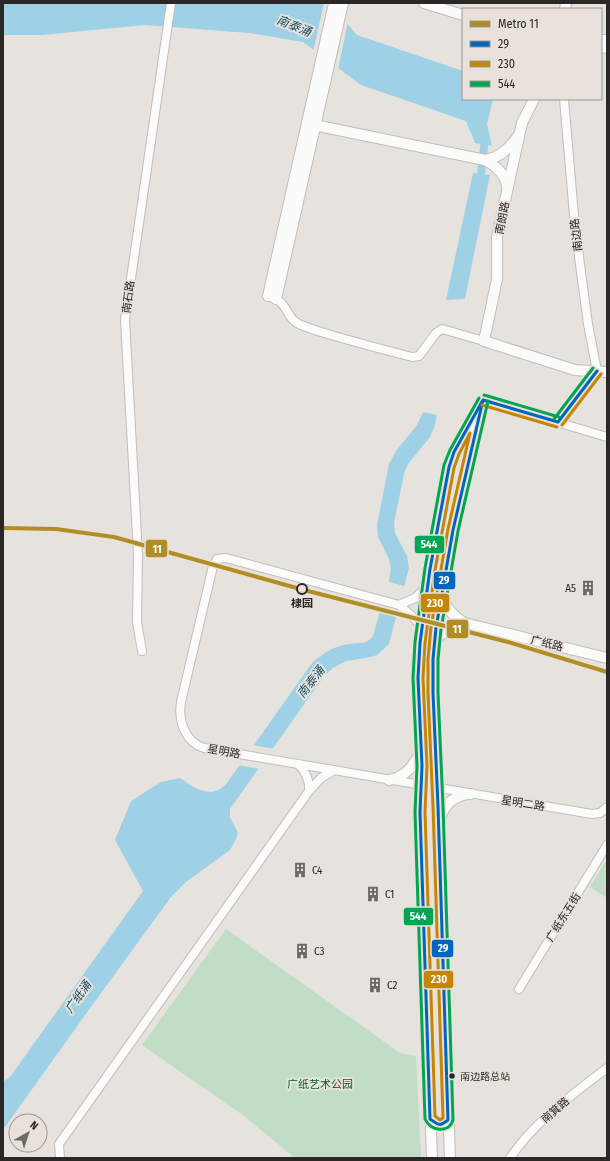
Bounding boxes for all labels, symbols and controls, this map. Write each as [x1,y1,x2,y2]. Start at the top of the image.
legend [462,8,602,100]
water label: 南泰涌 [275,13,315,40]
text: Metro 11 [498,17,539,31]
text: 29 [498,37,509,51]
text: 230 [498,57,515,71]
text: 544 [498,77,515,91]
street label: 南朗路 [493,201,512,236]
street label: 南边路 [568,218,585,252]
street label: 南石路 [120,280,137,314]
line badge: 544 [414,535,445,554]
text: 544 [421,538,438,551]
line badge: 11 [145,539,168,558]
text: 11 [152,543,162,556]
line badge: 29 [433,571,456,590]
text: 29 [438,574,450,587]
building icon: A5 [579,579,597,597]
place label: A5 [565,582,576,595]
marker: 棣园 [296,583,308,595]
line badge: 230 [420,593,450,613]
place label: 棣园 [291,597,313,610]
text: 230 [426,597,443,610]
line badge: 11 [446,619,469,639]
text: 11 [452,623,462,636]
street label: 广纸路 [529,633,564,654]
water label: 南泰涌 [294,662,329,700]
street label: 星明路 [207,742,241,761]
street label: 星明二路 [500,794,546,813]
building icon: C4 [291,861,309,879]
place label: C4 [312,864,323,877]
building icon: C1 [364,885,382,903]
place label: C1 [385,888,394,901]
street label: 广纸东五街 [543,890,584,944]
line badge: 544 [403,907,434,926]
text: 544 [410,910,427,923]
line badge: 29 [431,939,454,958]
building icon: C3 [293,942,311,960]
text: 29 [437,942,449,955]
place label: C3 [314,945,325,958]
line badge: 230 [423,970,454,989]
text: 230 [430,973,447,986]
building icon: C2 [366,976,384,994]
water label: 广纸涌 [62,977,95,1016]
place label: C2 [387,979,398,992]
marker: 南边路总站 [447,1071,457,1081]
place label: 南边路总站 [460,1071,510,1083]
park label: 广纸艺术公园 [287,1078,353,1091]
street label: 南箕路 [539,1095,572,1126]
north arrow [8,1113,48,1153]
text: N [27,1118,41,1133]

